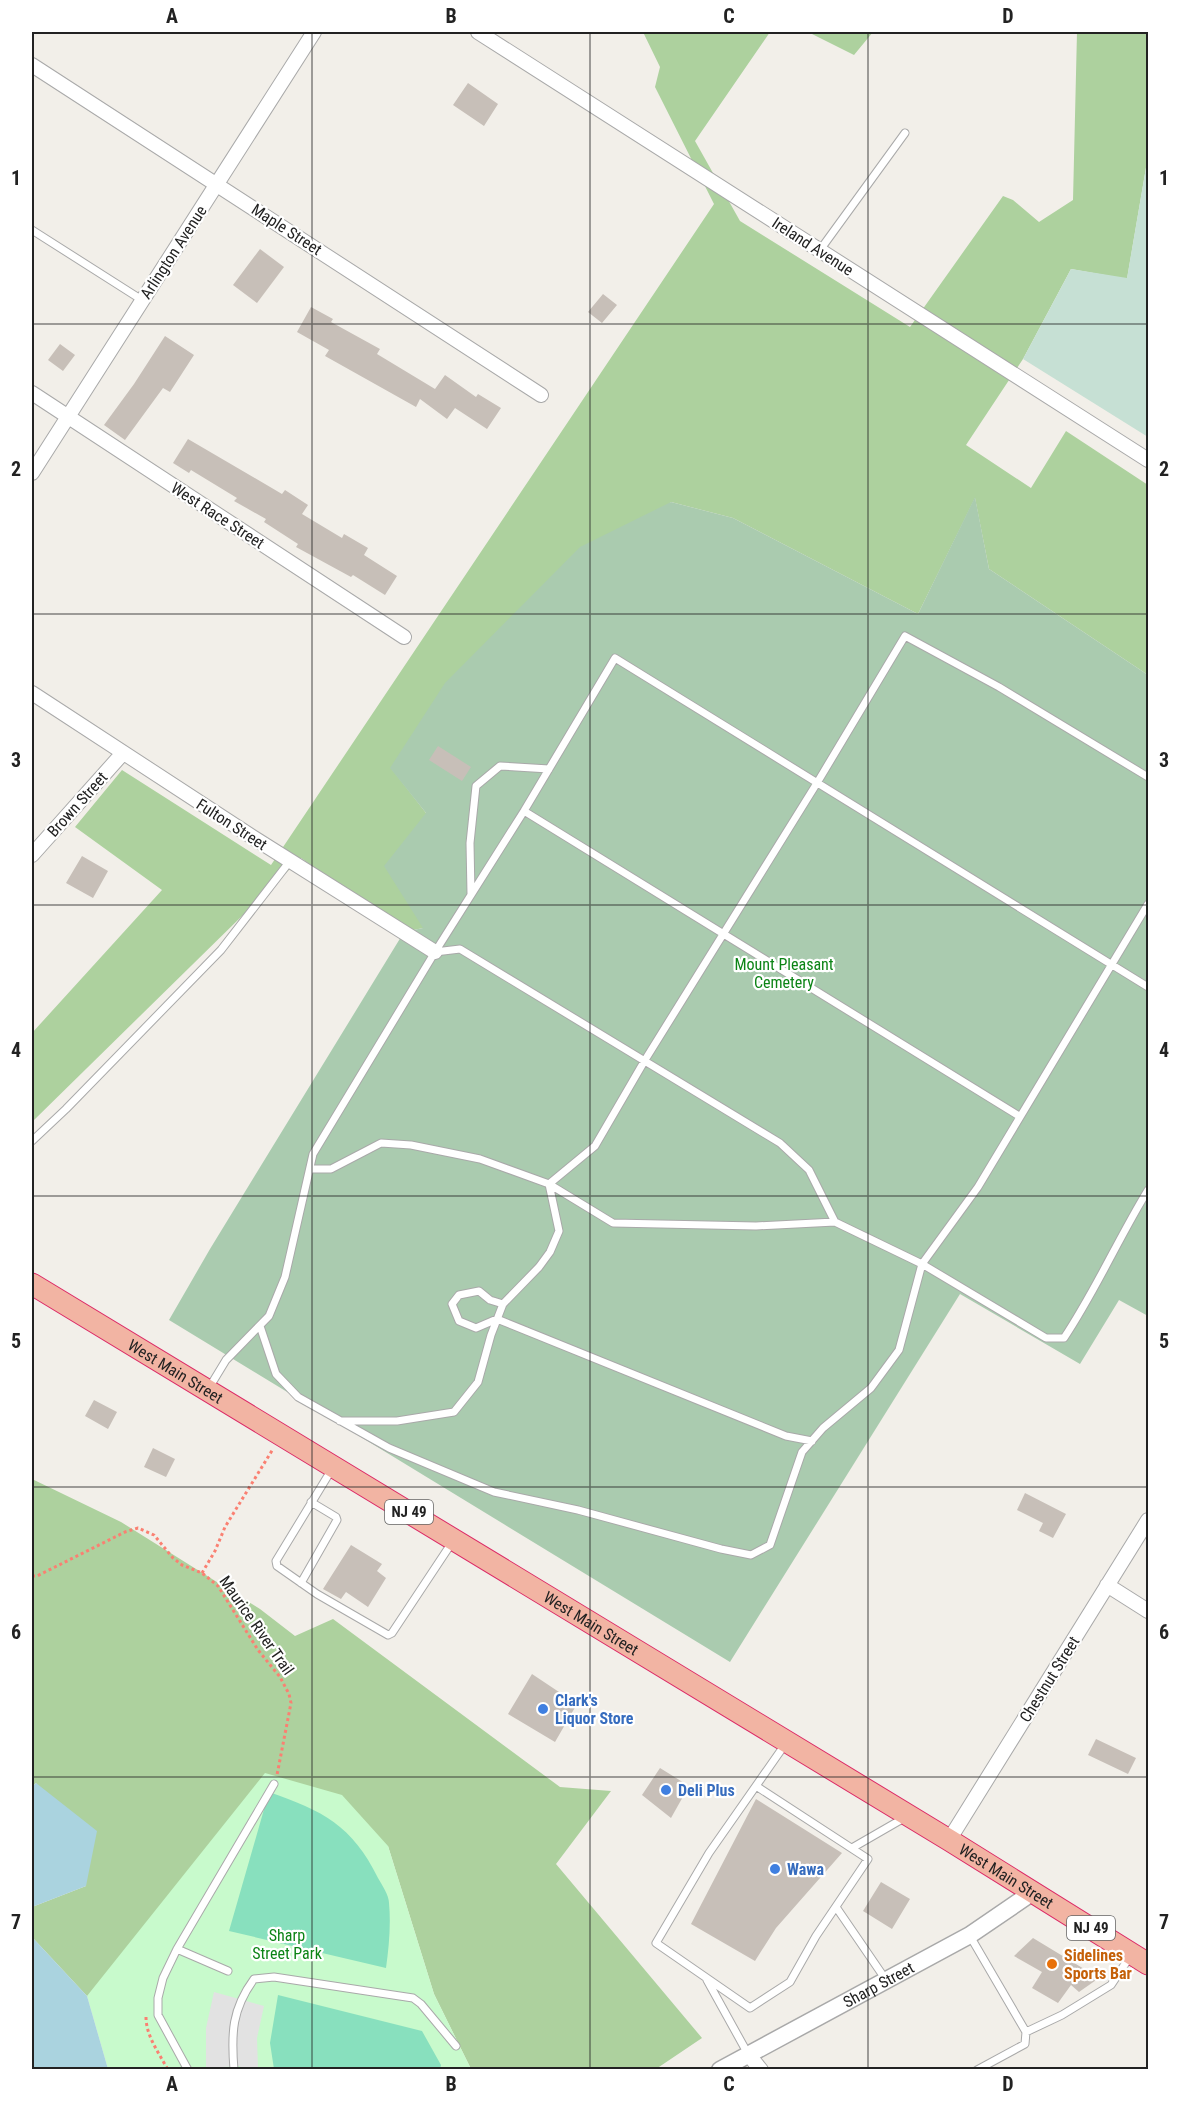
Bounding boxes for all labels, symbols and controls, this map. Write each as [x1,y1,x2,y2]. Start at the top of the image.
text: A [166,4,178,28]
text: B [445,4,457,28]
text: C [723,4,735,28]
text: D [1002,4,1014,28]
text: 1 [11,166,21,190]
text: 1 [1159,166,1169,190]
street label: Maple Street [248,200,326,259]
street label: Arlington Avenue [136,202,211,302]
street label: Ireland Avenue [769,213,857,280]
text: 2 [11,457,21,481]
text: 2 [1159,457,1169,481]
street label: West Race Street [168,478,268,553]
text: 3 [11,748,21,772]
text: 3 [1159,748,1169,772]
street label: Brown Street [43,768,112,841]
street label: Fulton Street [193,795,271,854]
park label: Mount Pleasant Cemetery [734,955,834,992]
text: 4 [11,1038,21,1062]
text: 4 [1159,1038,1169,1062]
text: 5 [11,1329,21,1353]
text: 5 [1159,1329,1169,1353]
street label: West Main Street [125,1336,227,1408]
road number: NJ 49 [385,1500,433,1524]
street label: Maurice River Trail [215,1572,298,1678]
street label: West Main Street [540,1588,642,1660]
text: 6 [11,1620,21,1644]
text: 6 [1159,1620,1169,1644]
street label: Chestnut Street [1015,1633,1084,1726]
place label: Clark's Liquor Store [555,1691,634,1728]
marker: Clark's Liquor Store [536,1702,550,1716]
place label: Deli Plus [678,1781,735,1800]
marker: Deli Plus [659,1783,673,1797]
street label: West Main Street [955,1840,1057,1913]
place label: Wawa [787,1860,824,1879]
marker: Wawa [768,1862,782,1876]
text: 7 [11,1910,21,1934]
text: 7 [1159,1910,1169,1934]
road number: NJ 49 [1067,1916,1115,1940]
park label: Sharp Street Park [252,1926,323,1963]
place label: Sidelines Sports Bar [1064,1946,1132,1983]
marker: Sidelines Sports Bar [1045,1957,1059,1971]
street label: Sharp Street [840,1958,918,2012]
text: A [166,2072,178,2096]
text: B [445,2072,457,2096]
text: C [723,2072,735,2096]
text: D [1002,2072,1014,2096]

